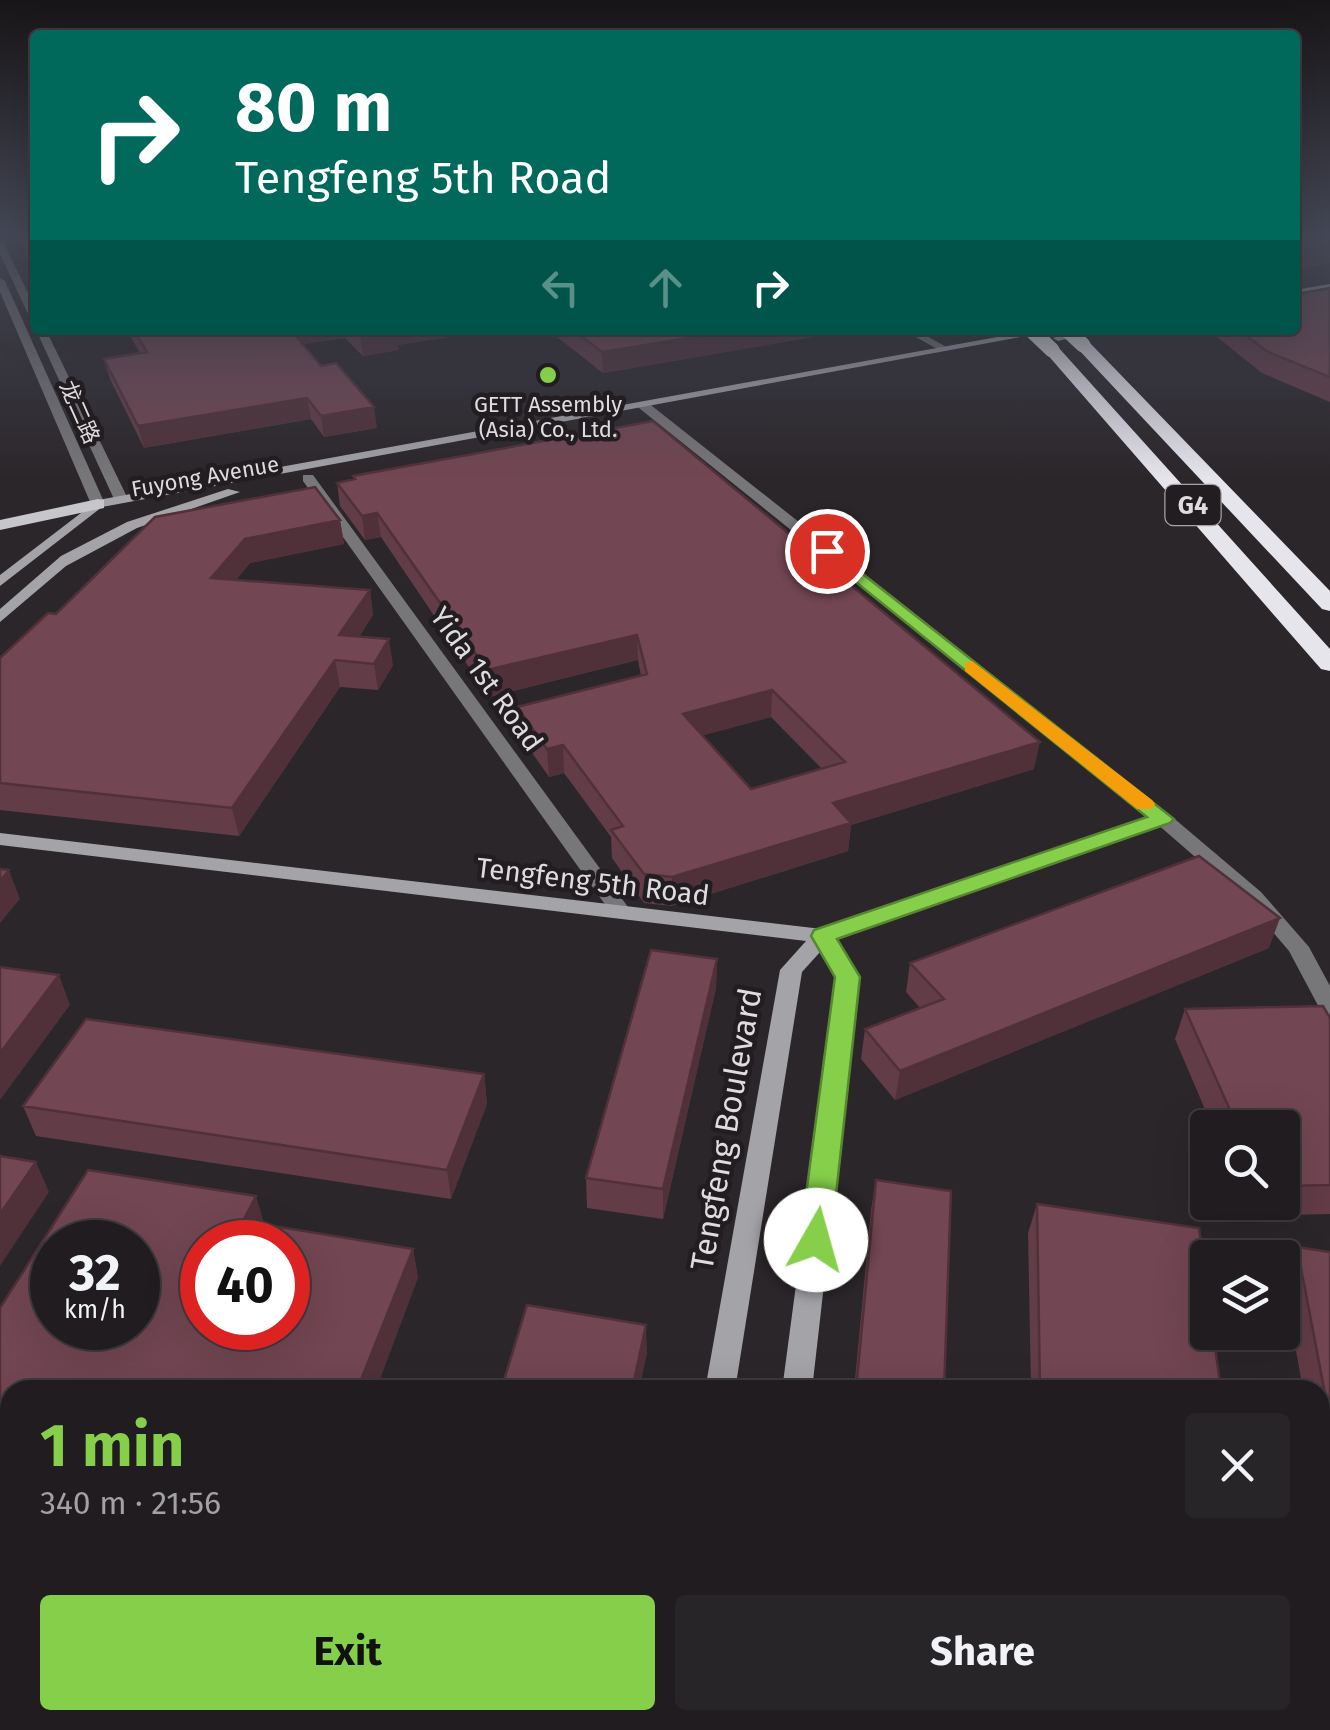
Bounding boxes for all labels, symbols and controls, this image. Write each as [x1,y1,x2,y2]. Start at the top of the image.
text: 80 m [235,66,392,150]
icon: right [70,70,200,200]
text: Tengfeng 5th Road [235,151,611,205]
icon: left [533,260,588,315]
icon: ahead [638,260,693,315]
icon: right [743,260,798,315]
marker: GETT Assembly (Asia) Co., Ltd. [537,364,559,386]
street label: 龙二路 [54,377,105,448]
place label: GETT Assembly (Asia) Co., Ltd. [474,391,622,443]
street label: Fuyong Avenue [129,450,281,503]
road number: G4 [1166,485,1220,525]
pin [785,509,870,594]
icon: arrive [800,524,855,579]
street label: Yida 1st Road [423,601,550,758]
street label: Tengfeng 5th Road [475,851,711,912]
street label: Tengfeng Boulevard [682,985,770,1273]
map controls [1190,1110,1300,1350]
button: search [1190,1110,1300,1220]
position arrow [764,1188,868,1292]
speed limit sign: 40 [180,1220,310,1350]
button: layers [1190,1240,1300,1350]
text: 32 [69,1243,121,1303]
text: km/h [64,1295,126,1325]
text: 1 min [40,1410,184,1482]
button: close [1185,1413,1290,1518]
text: 340 m · 21:56 [40,1484,221,1522]
button: Exit [40,1595,655,1710]
button: Share [675,1595,1290,1710]

